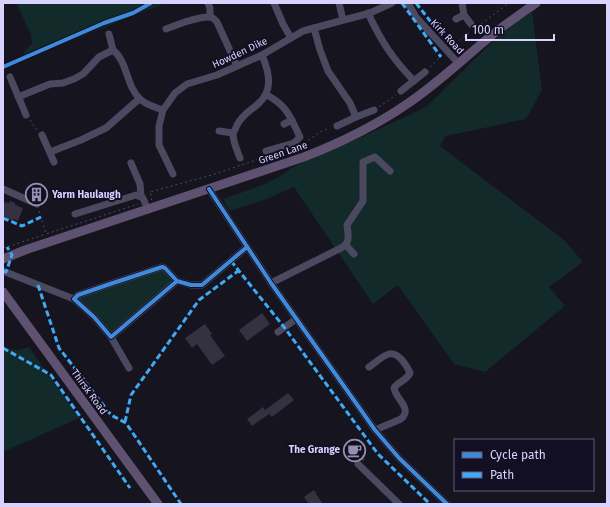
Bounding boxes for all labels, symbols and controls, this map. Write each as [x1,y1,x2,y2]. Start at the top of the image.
scale bar [466,16,554,42]
street label: Kirk Road [428,17,466,57]
text: 100 m [472,23,504,37]
street label: Howden Dike [211,35,269,71]
street label: Green Lane [257,139,309,167]
building icon: Yarm Haulaugh [24,182,50,208]
place label: Yarm Haulaugh [51,189,121,201]
street label: Thirsk Road [69,367,109,417]
cafe icon: The Grange [342,437,368,463]
legend [454,439,594,491]
place label: The Grange [289,444,340,456]
text: Cycle path [490,448,546,462]
text: Path [490,468,514,482]

